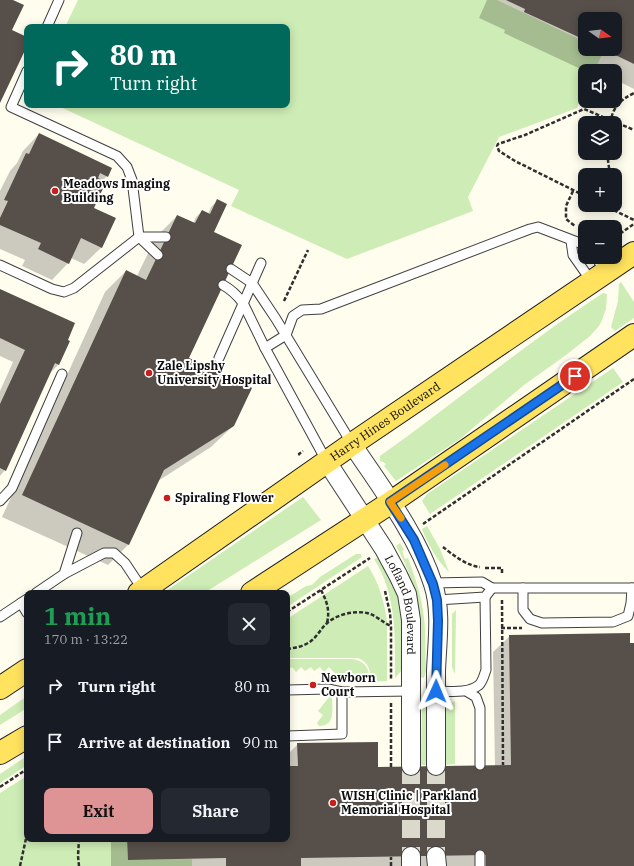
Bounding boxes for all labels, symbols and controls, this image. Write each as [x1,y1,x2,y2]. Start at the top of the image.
north arrow [578,12,622,56]
map controls [578,12,622,264]
text: 80 m [110,36,177,73]
icon: right [44,40,96,92]
button: sound [578,64,622,108]
text: Turn right [110,72,197,95]
button: layers [578,116,622,160]
button: + [578,168,622,212]
place label: Meadows Imaging Building [63,176,170,205]
marker: Meadows Imaging Building [50,186,60,196]
button: − [578,220,622,264]
place label: Zale Lipshy University Hospital [157,358,272,387]
pin [558,359,592,393]
icon: arrive [564,365,586,387]
marker: Zale Lipshy University Hospital [144,368,154,378]
street label: Harry Hines Boulevard [327,378,443,464]
place label: Spiraling Flower [175,490,274,505]
marker: Spiraling Flower [162,493,172,503]
street label: Lofland Boulevard [382,552,419,655]
text: 1 min [44,600,111,632]
button: close [228,603,270,645]
text: 170 m · 13:22 [44,631,128,648]
place label: Newborn Court [321,670,376,699]
position arrow [415,670,457,712]
icon: right [44,675,66,697]
text: Turn right [78,677,156,696]
text: 80 m [234,677,270,696]
marker: Newborn Court [308,680,318,690]
icon: arrive [44,731,66,753]
text: Arrive at destination [78,733,230,752]
text: 90 m [242,733,278,752]
button: Exit [44,788,153,834]
button: Share [161,788,270,834]
place label: WISH Clinic | Parkland Memorial Hospital [341,788,477,817]
marker: WISH Clinic | Parkland Memorial Hospital [328,798,338,808]

